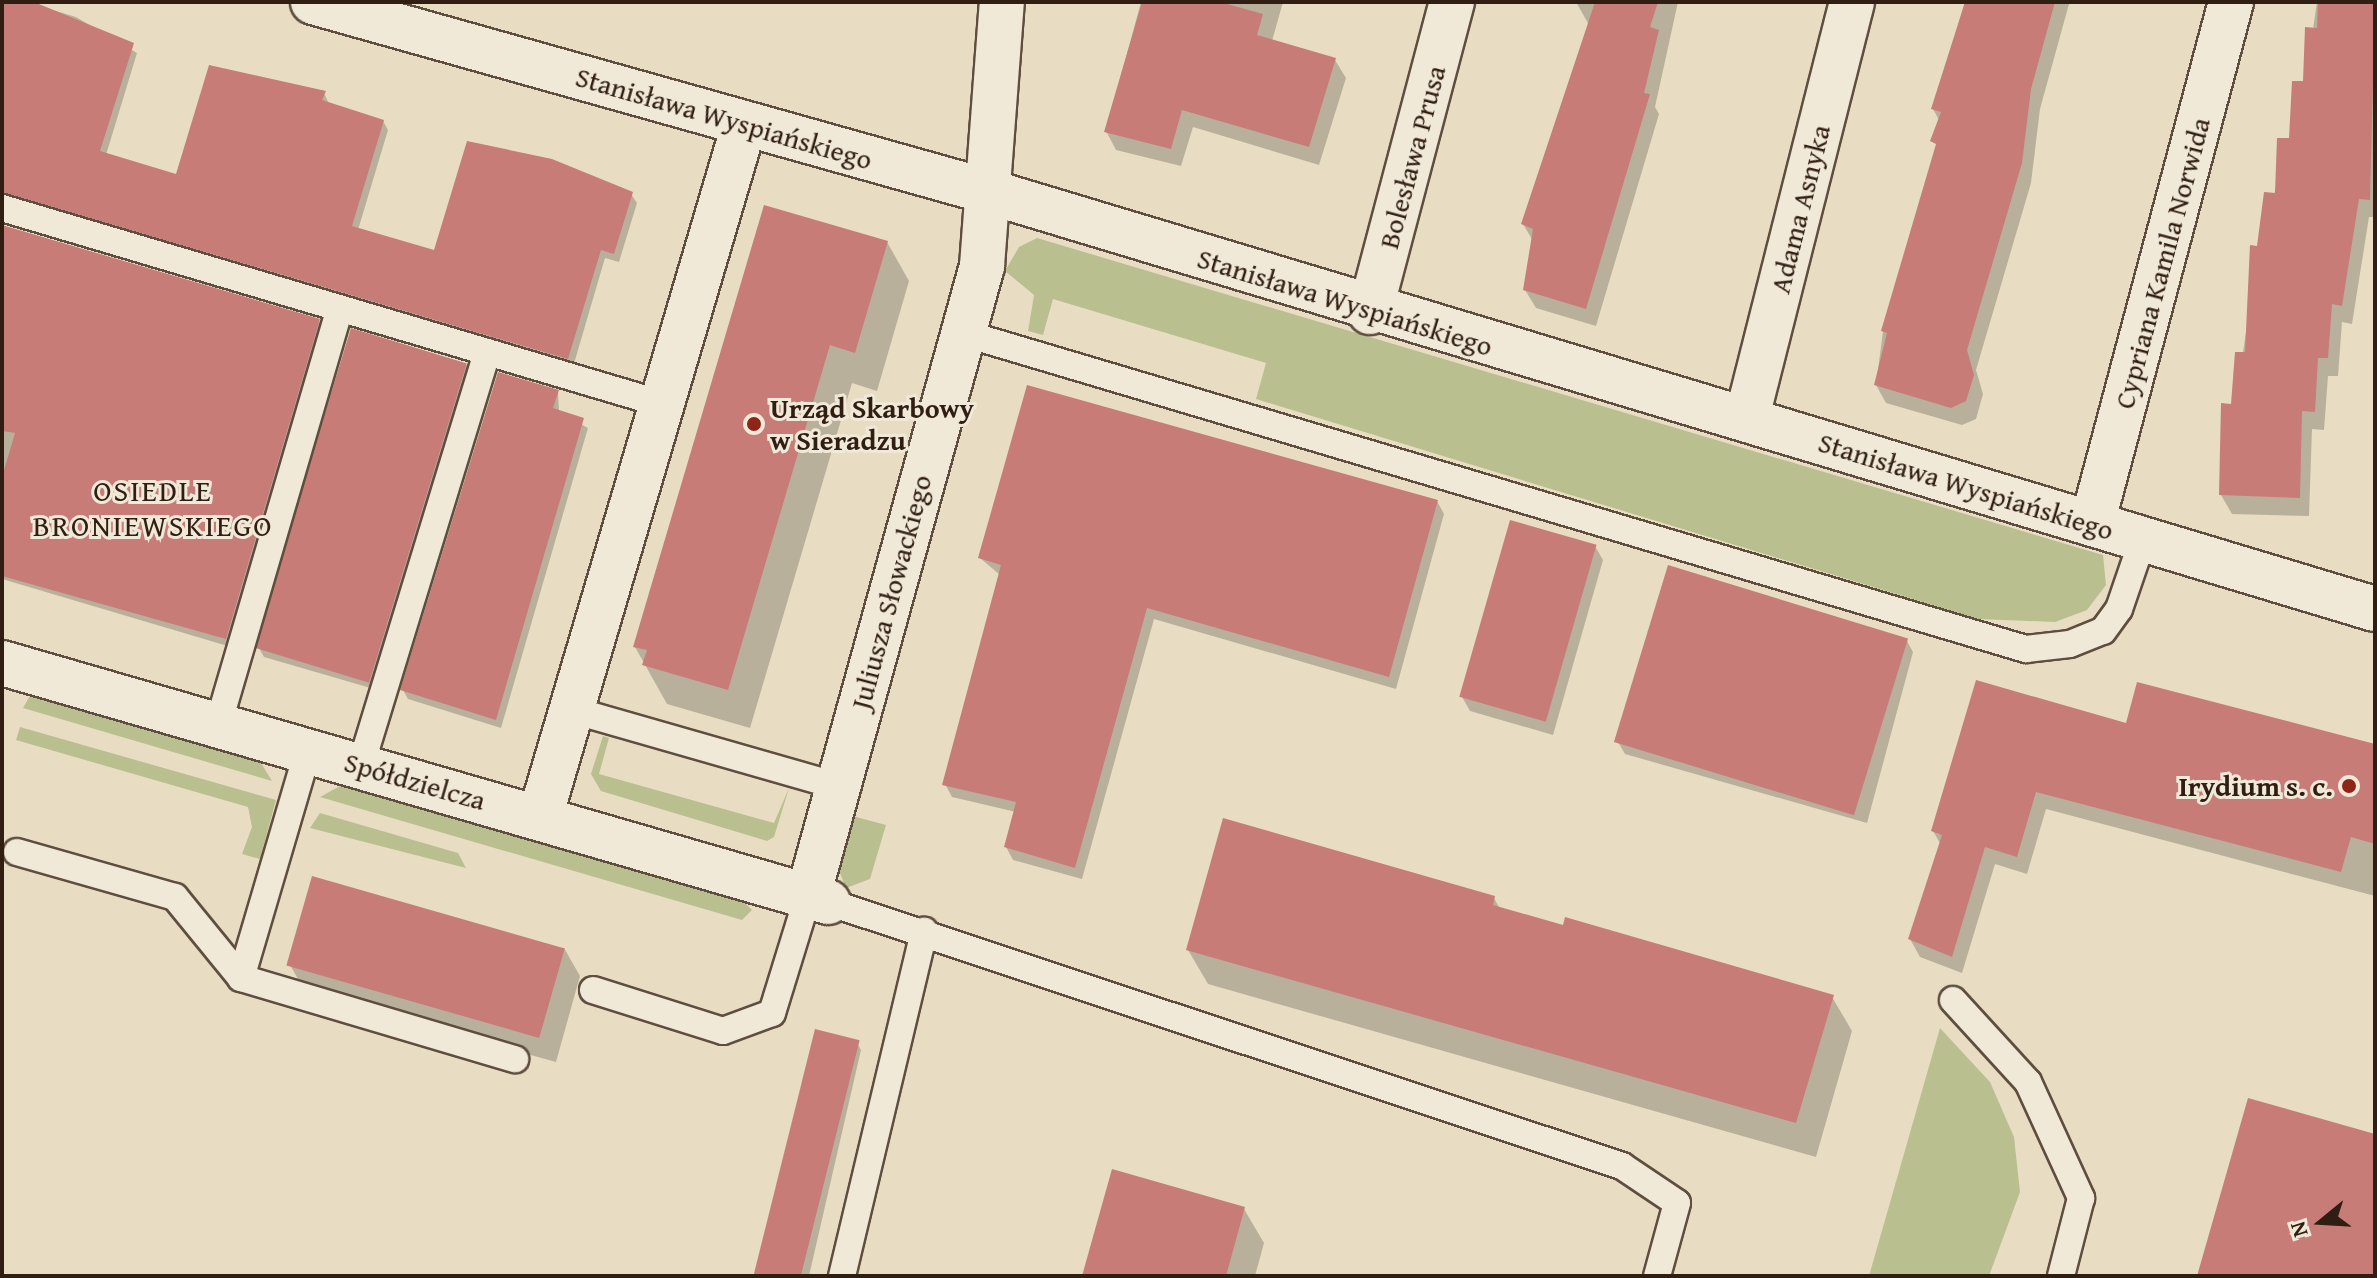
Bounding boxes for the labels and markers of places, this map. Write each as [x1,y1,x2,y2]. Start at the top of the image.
place label: Urząd Skarbowy w Sieradzu [770,391,974,457]
marker: Urząd Skarbowy w Sieradzu [745,415,763,433]
place label: Irydium s. c. [2178,769,2333,803]
marker: Irydium s. c. [2340,777,2358,795]

